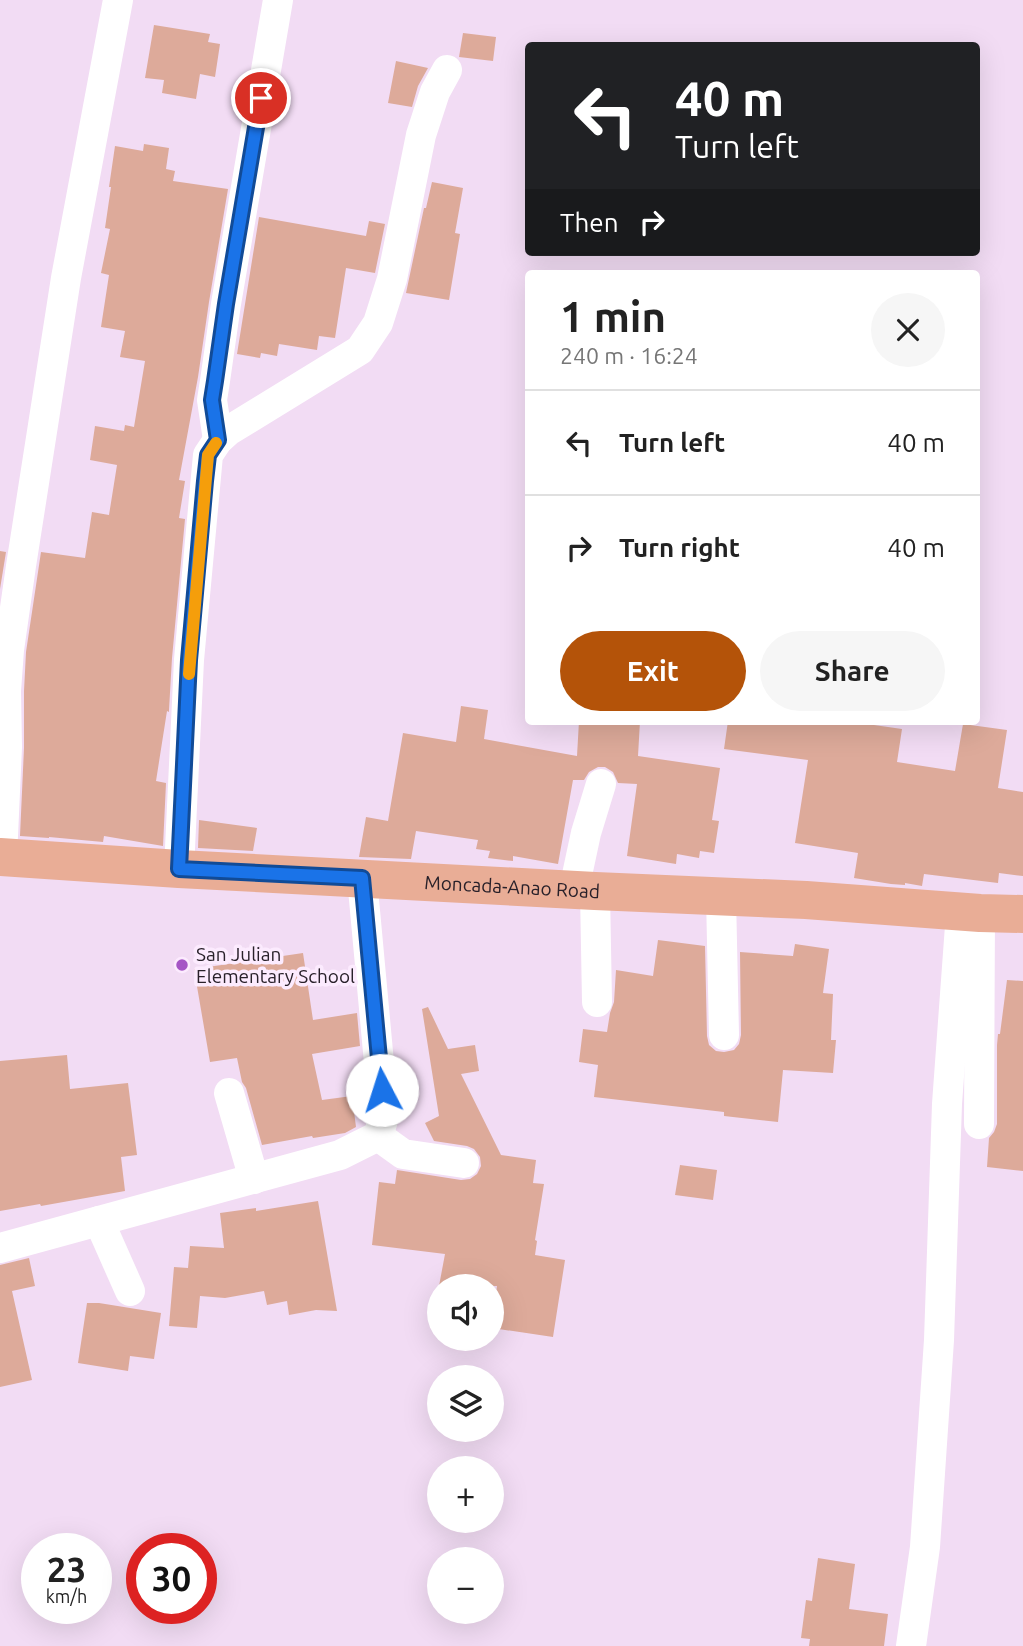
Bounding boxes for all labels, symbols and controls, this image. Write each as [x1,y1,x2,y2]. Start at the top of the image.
pin [231,68,291,128]
icon: left [560,70,651,161]
text: 40 m [675,70,784,125]
icon: arrive [242,79,280,117]
text: Turn left [675,128,799,164]
icon: right [633,203,671,241]
text: Then [560,208,619,237]
text: 1 min [560,293,666,340]
button: close [871,293,945,367]
text: 240 m · 16:24 [560,343,698,368]
icon: left [560,424,598,462]
text: Turn left [619,428,725,457]
text: 40 m [887,428,945,457]
icon: right [560,529,598,567]
text: Turn right [619,533,740,562]
text: 40 m [887,533,945,562]
button: Exit [560,631,746,711]
button: Share [760,631,945,711]
street label: Moncada-Anao Road [424,871,600,902]
place label: San Julian Elementary School [196,943,355,987]
marker: San Julian Elementary School [174,957,190,973]
position arrow [345,1053,419,1127]
map controls [427,1274,504,1624]
button: sound [427,1274,504,1351]
button: layers [427,1365,504,1442]
button: + [427,1456,504,1533]
speed limit sign: 30 [126,1533,217,1624]
button: − [427,1547,504,1624]
text: 23 [47,1549,86,1589]
text: km/h [46,1586,87,1606]

